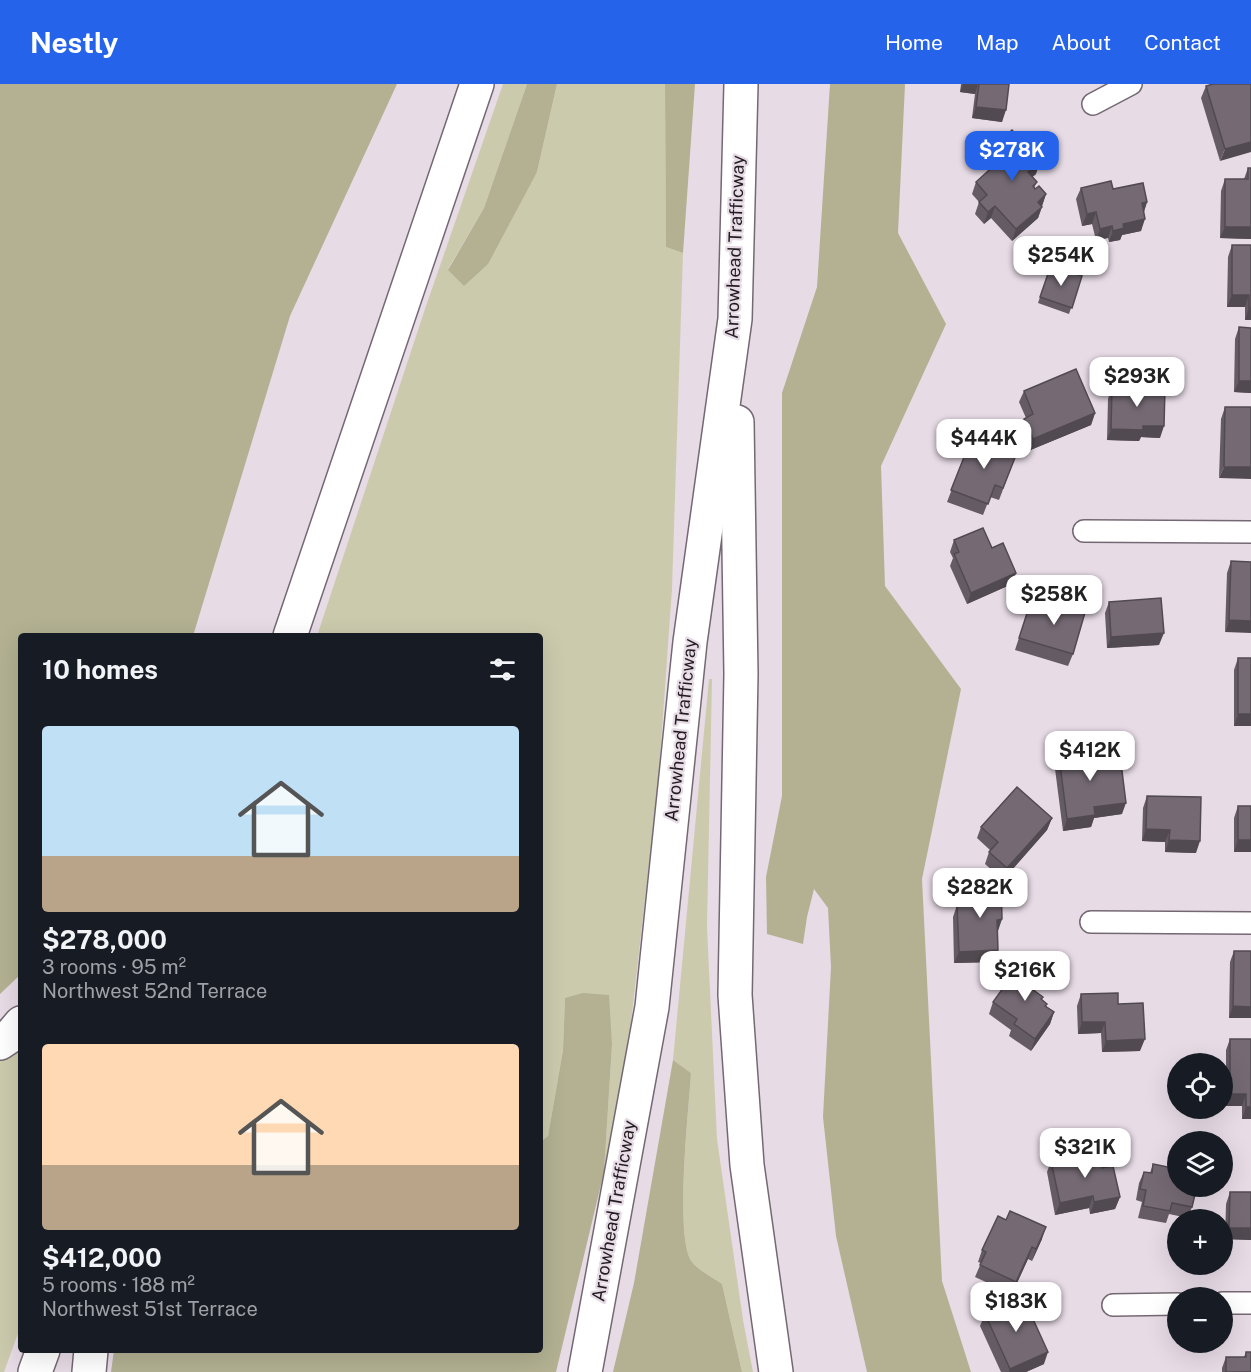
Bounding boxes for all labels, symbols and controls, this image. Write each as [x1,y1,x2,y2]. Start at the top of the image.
text: Nestly [30,26,118,59]
text: Home [885,30,943,55]
text: Map [976,30,1019,55]
text: About [1052,30,1111,55]
text: Contact [1144,30,1221,55]
pin: $278K [970,131,1054,182]
text: $278K [979,138,1045,162]
street label: Arrowhead Trafficway [721,154,748,339]
pin: $254K [1019,236,1103,287]
text: $254K [1027,243,1095,267]
pin: $293K [1095,357,1179,408]
text: $293K [1103,364,1171,388]
pin: $444K [942,419,1026,470]
text: $444K [950,426,1018,450]
pin: $258K [1012,575,1096,626]
text: $258K [1020,582,1088,606]
street label: Arrowhead Trafficway [660,637,701,822]
icon: filters [486,653,519,686]
text: 10 homes [42,654,158,685]
pin: $412K [1048,731,1132,782]
text: $412K [1059,738,1121,762]
icon: home [227,765,335,873]
pin: $282K [938,868,1022,919]
text: $282K [947,875,1013,899]
text: $278,000 [42,924,167,955]
pin: $216K [983,951,1067,1002]
text: 3 rooms · 95 m² [42,955,186,979]
text: $216K [994,958,1056,982]
text: Northwest 52nd Terrace [42,979,267,1003]
map controls [1167,1053,1233,1353]
button: locate [1167,1053,1233,1119]
icon: home [227,1083,335,1191]
street label: Arrowhead Trafficway [587,1118,640,1303]
pin: $321K [1043,1128,1127,1179]
button: layers [1167,1131,1233,1197]
text: $321K [1054,1135,1116,1159]
button: + [1167,1209,1233,1275]
text: $412,000 [42,1242,162,1273]
text: 5 rooms · 188 m² [42,1273,195,1297]
pin: $183K [974,1282,1058,1333]
button: − [1167,1287,1233,1353]
text: $183K [984,1289,1048,1313]
text: Northwest 51st Terrace [42,1297,258,1321]

